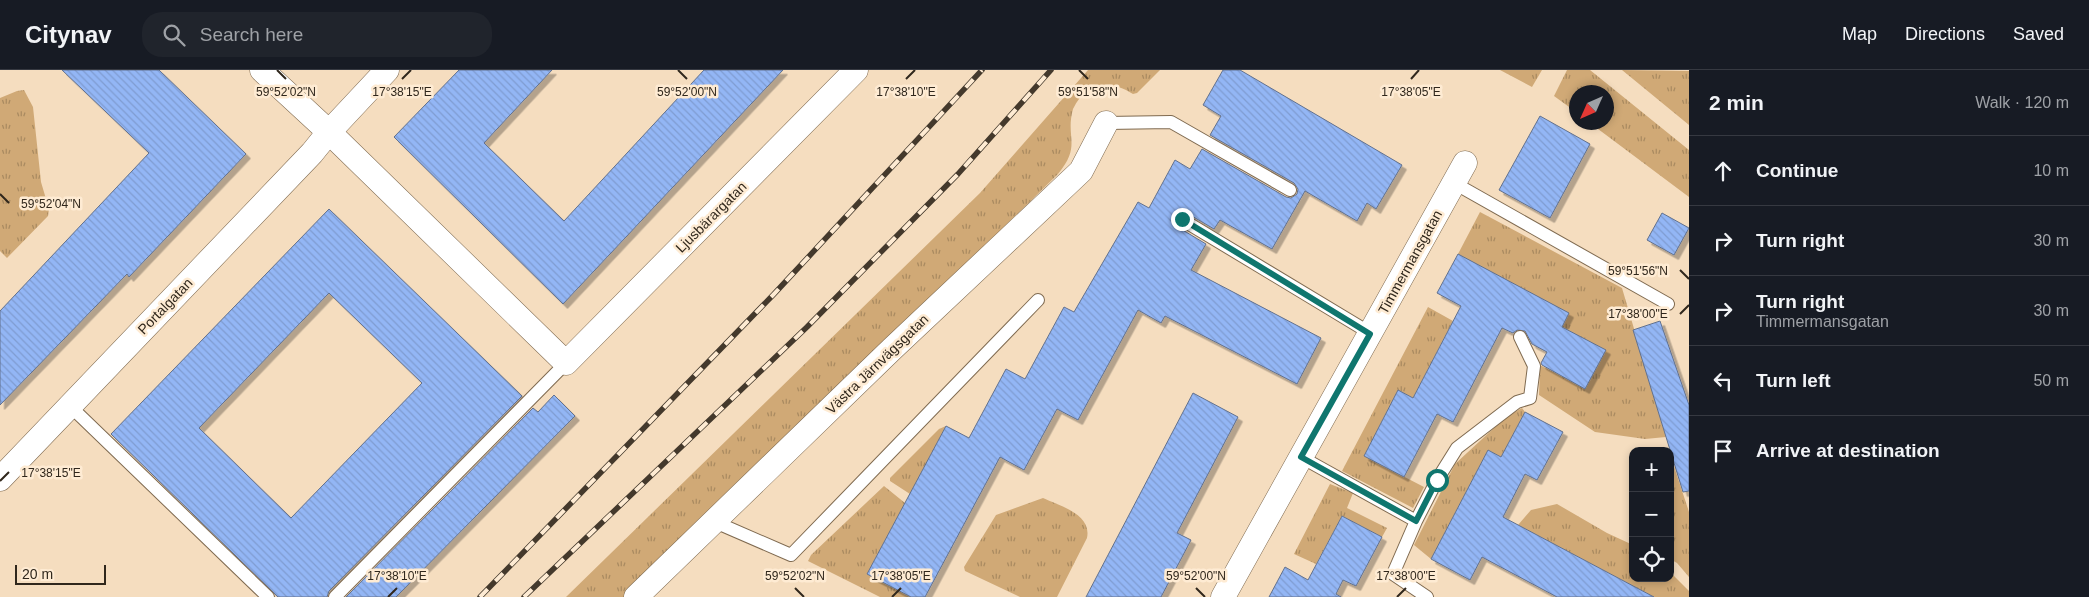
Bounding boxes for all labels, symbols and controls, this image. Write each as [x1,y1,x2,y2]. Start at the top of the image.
search box [142,12,492,57]
text: Citynav [25,21,112,48]
icon: search [160,21,188,49]
text: Search here [200,24,303,45]
text: Map [1842,24,1877,44]
text: Directions [1905,24,1985,44]
text: Saved [2013,24,2064,44]
text: 59°52'02"N [256,85,316,99]
text: 17°38'15"E [372,85,432,99]
text: 59°52'00"N [657,85,717,99]
text: 17°38'10"E [876,85,936,99]
text: 59°51'58"N [1058,85,1118,99]
text: 17°38'05"E [1381,85,1441,99]
north arrow [1569,85,1614,130]
text: 2 min [1709,91,1764,114]
text: Walk · 120 m [1975,94,2069,111]
icon: ahead [1709,157,1737,185]
text: Continue [1756,160,1838,181]
text: 10 m [2033,162,2069,179]
street label: Ljusbärargatan [672,178,750,256]
text: 59°52'04"N [21,197,81,211]
street label: Timmermansgatan [1375,207,1445,317]
route end [1171,208,1194,231]
icon: right [1709,227,1737,255]
text: Turn right [1756,230,1844,251]
text: 30 m [2033,232,2069,249]
text: 59°51'56"N [1608,264,1668,278]
street label: Portalgatan [134,275,196,337]
text: Turn right [1756,291,1844,312]
icon: right [1709,297,1737,325]
text: 30 m [2033,302,2069,319]
text: 17°38'00"E [1608,307,1668,321]
street label: Västra Järnvägsgatan [822,311,932,417]
text: Timmermansgatan [1756,313,1889,330]
icon: left [1709,367,1737,395]
text: Turn left [1756,370,1831,391]
text: 50 m [2033,372,2069,389]
icon: arrive [1709,437,1737,465]
text: Arrive at destination [1756,440,1940,461]
map controls [1629,447,1674,582]
button: + [1629,447,1674,492]
text: 17°38'15"E [21,466,81,480]
route start [1426,469,1449,492]
button: − [1629,492,1674,537]
button: locate [1629,537,1674,582]
scale bar [15,562,106,585]
text: 20 m [22,566,53,582]
text: 17°38'10"E [367,569,427,583]
text: 59°52'02"N [765,569,825,583]
text: 17°38'05"E [871,569,931,583]
text: 59°52'00"N [1166,569,1226,583]
text: 17°38'00"E [1376,569,1436,583]

